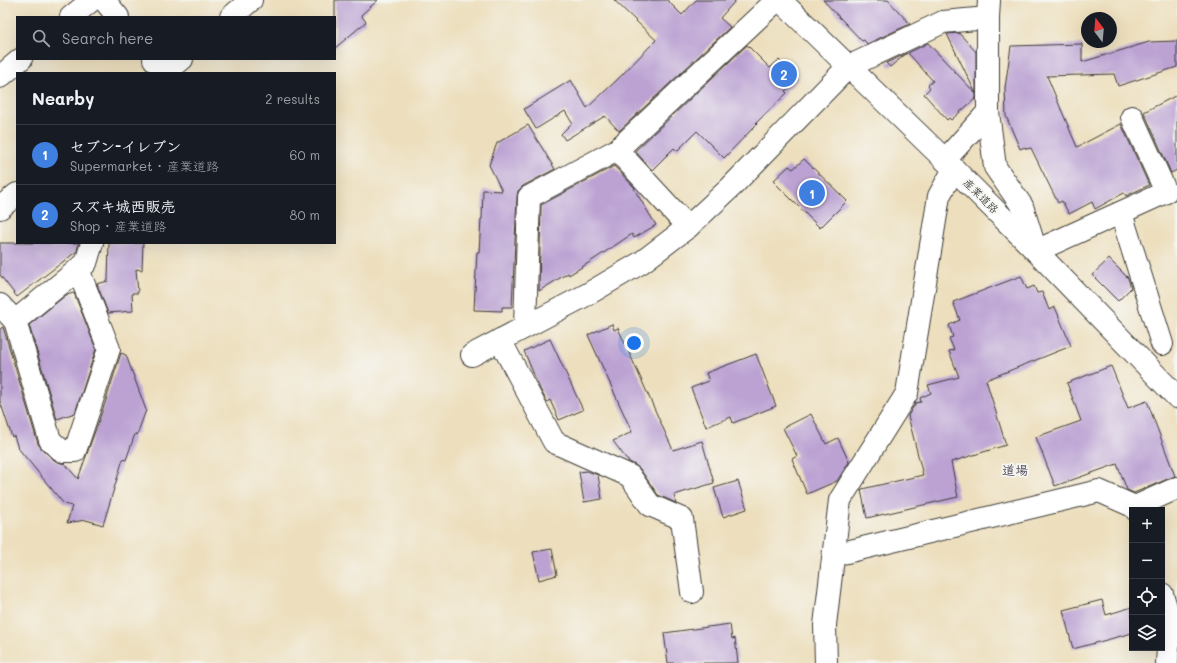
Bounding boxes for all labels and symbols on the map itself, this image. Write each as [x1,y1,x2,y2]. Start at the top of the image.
north arrow [1081,12,1117,48]
pin: 2 [771,59,797,89]
street label: 産業道路 [960,175,1002,217]
pin: 1 [799,178,825,208]
your location [624,333,644,353]
district label: 道場 [1002,461,1028,478]

